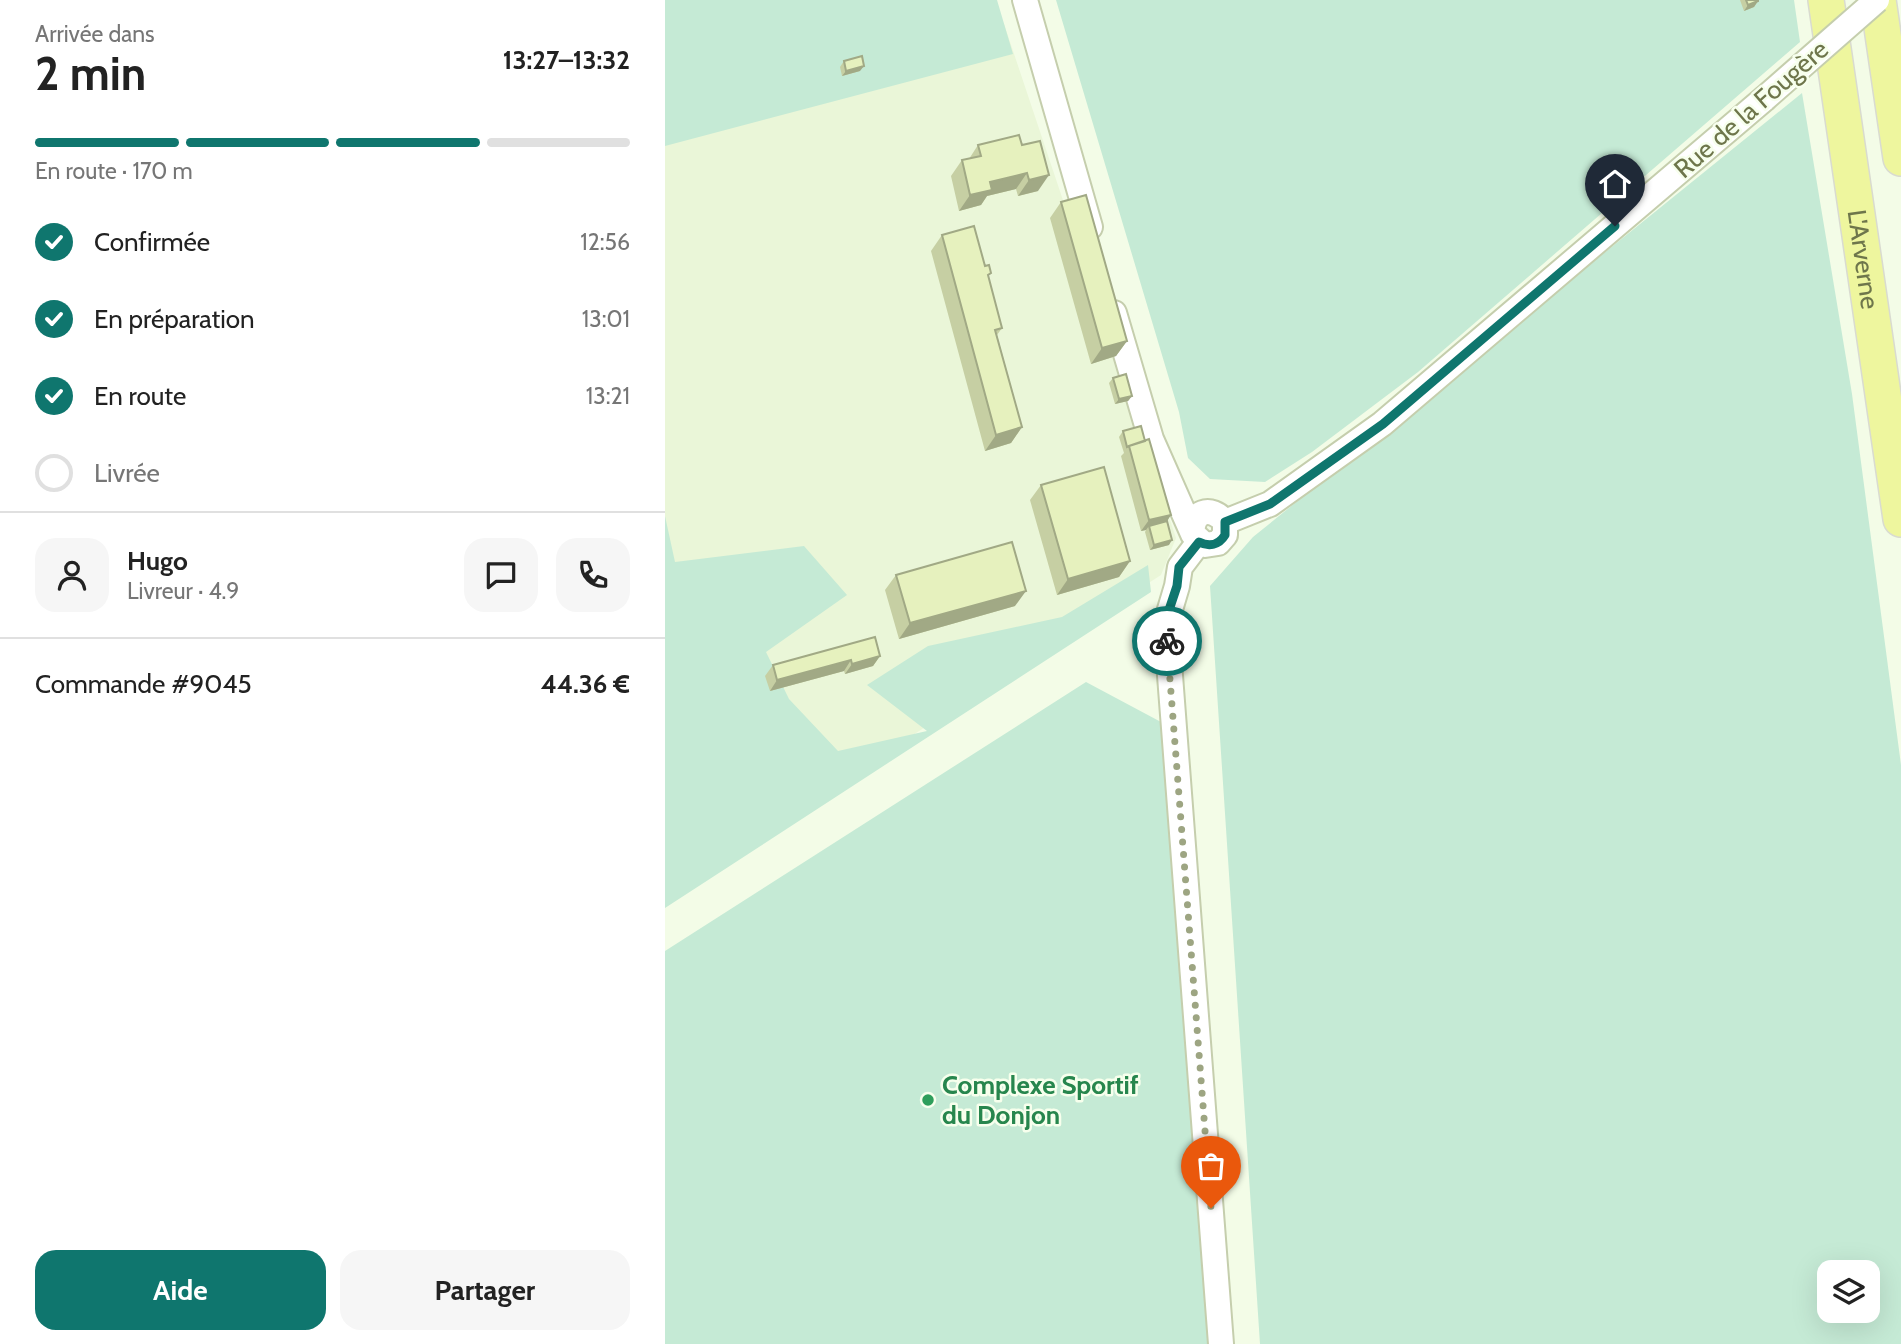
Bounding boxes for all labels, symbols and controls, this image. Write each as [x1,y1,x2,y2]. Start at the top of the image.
text: Arrivée dans [35,20,155,48]
street label: Rue de la Fougère [1667,33,1835,185]
text: 13:27–13:32 [503,44,630,76]
text: 2 min [35,46,146,102]
pin [1585,154,1645,226]
text: En route · 170 m [35,157,193,185]
icon: home [1596,165,1634,203]
street label: L'Arverne [1840,207,1886,311]
icon: check [35,223,73,261]
text: Confirmée [94,226,210,258]
text: 12:56 [580,228,630,256]
icon: check [35,300,73,338]
text: En préparation [94,303,255,335]
text: 13:01 [582,305,630,333]
icon: check [35,377,73,415]
text: En route [94,380,186,412]
text: 13:21 [586,382,630,410]
text: Livrée [94,457,160,489]
button: person [35,538,109,612]
button: chat [464,538,538,612]
button: phone [556,538,630,612]
text: Hugo [127,545,188,577]
text: Livreur · 4.9 [127,577,239,605]
courier [1132,606,1202,676]
icon: bike [1148,622,1186,660]
text: Commande #9045 [35,668,251,700]
text: 44.36 € [541,668,630,700]
place label: Complexe Sportif du Donjon [942,1069,1139,1131]
marker: Complexe Sportif du Donjon [920,1092,936,1108]
pin [1181,1136,1241,1208]
icon: bag [1192,1147,1230,1185]
button: Aide [35,1250,326,1330]
button: Partager [340,1250,630,1330]
map controls [1817,1260,1880,1323]
button: layers [1817,1260,1880,1323]

